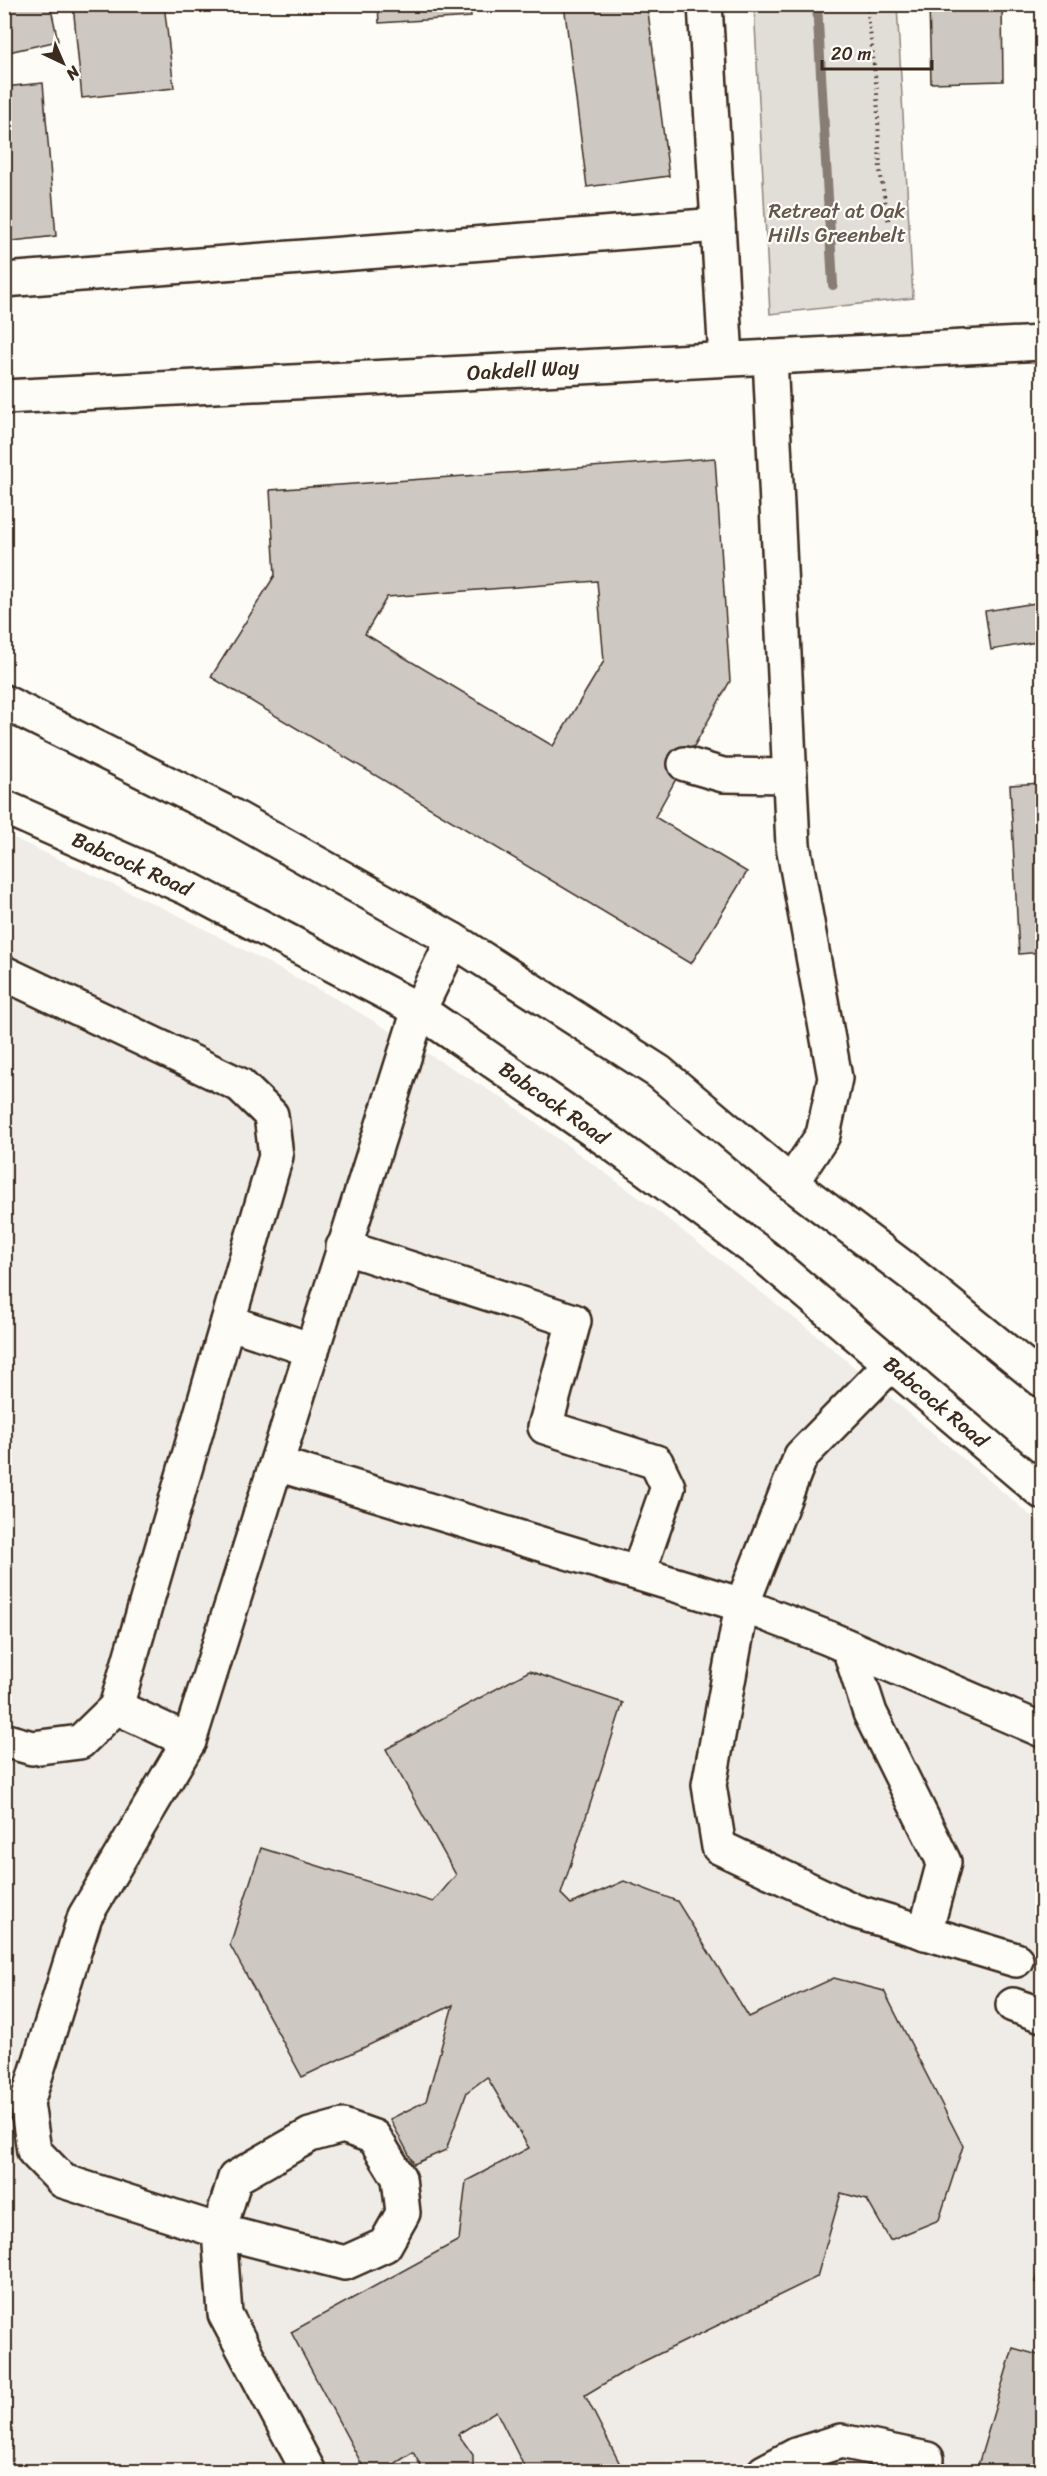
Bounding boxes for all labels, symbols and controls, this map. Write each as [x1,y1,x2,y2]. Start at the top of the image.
north arrow [33,33,93,93]
scale bar [822,33,932,71]
text: 20 m [831,38,871,70]
text: N [58,58,88,88]
park label: Retreat at Oak Hills Greenbelt [768,192,906,254]
street label: Oakdell Way [466,348,580,392]
street label: Babcock Road [66,821,200,908]
street label: Babcock Road [491,1051,619,1156]
street label: Babcock Road [875,1346,999,1459]

